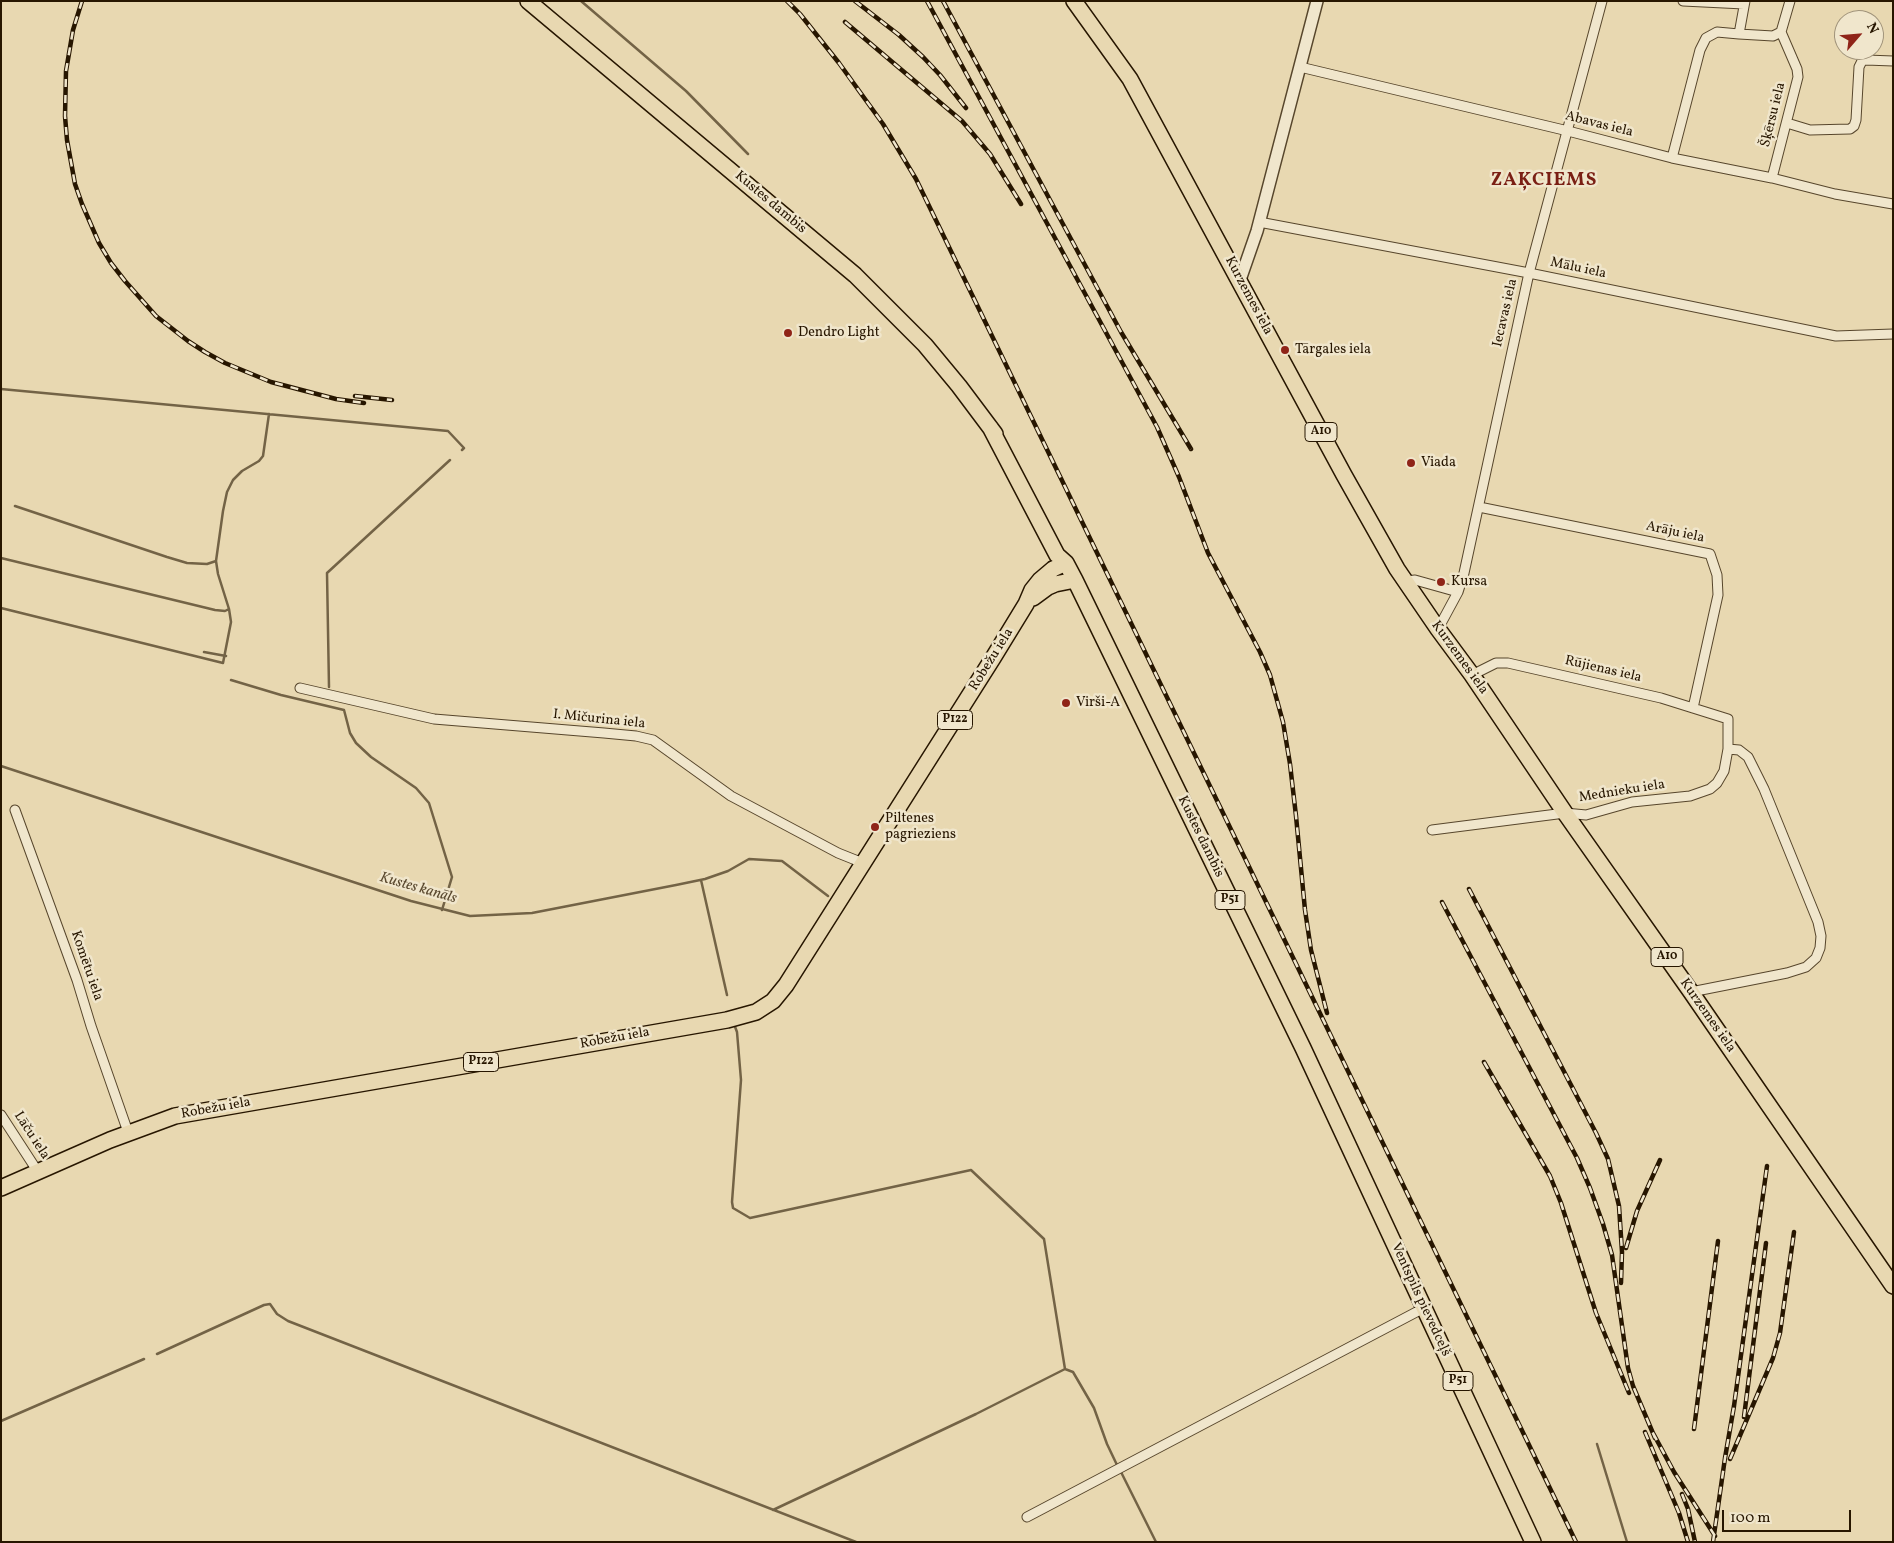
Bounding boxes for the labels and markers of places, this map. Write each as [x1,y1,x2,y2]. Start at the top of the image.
place label: Dendro Light [798,325,880,341]
marker: Dendro Light [782,327,794,339]
place label: Tārgales iela [1295,342,1371,358]
marker: Tārgales iela [1279,344,1291,356]
place label: Viada [1421,455,1456,471]
marker: Viada [1405,457,1417,469]
place label: Kursa [1451,574,1487,590]
marker: Kursa [1435,576,1447,588]
place label: Virši-A [1076,695,1120,711]
marker: Virši-A [1060,697,1072,709]
place label: Piltenes pagrieziens [885,811,956,844]
marker: Piltenes pagrieziens [869,821,881,833]

